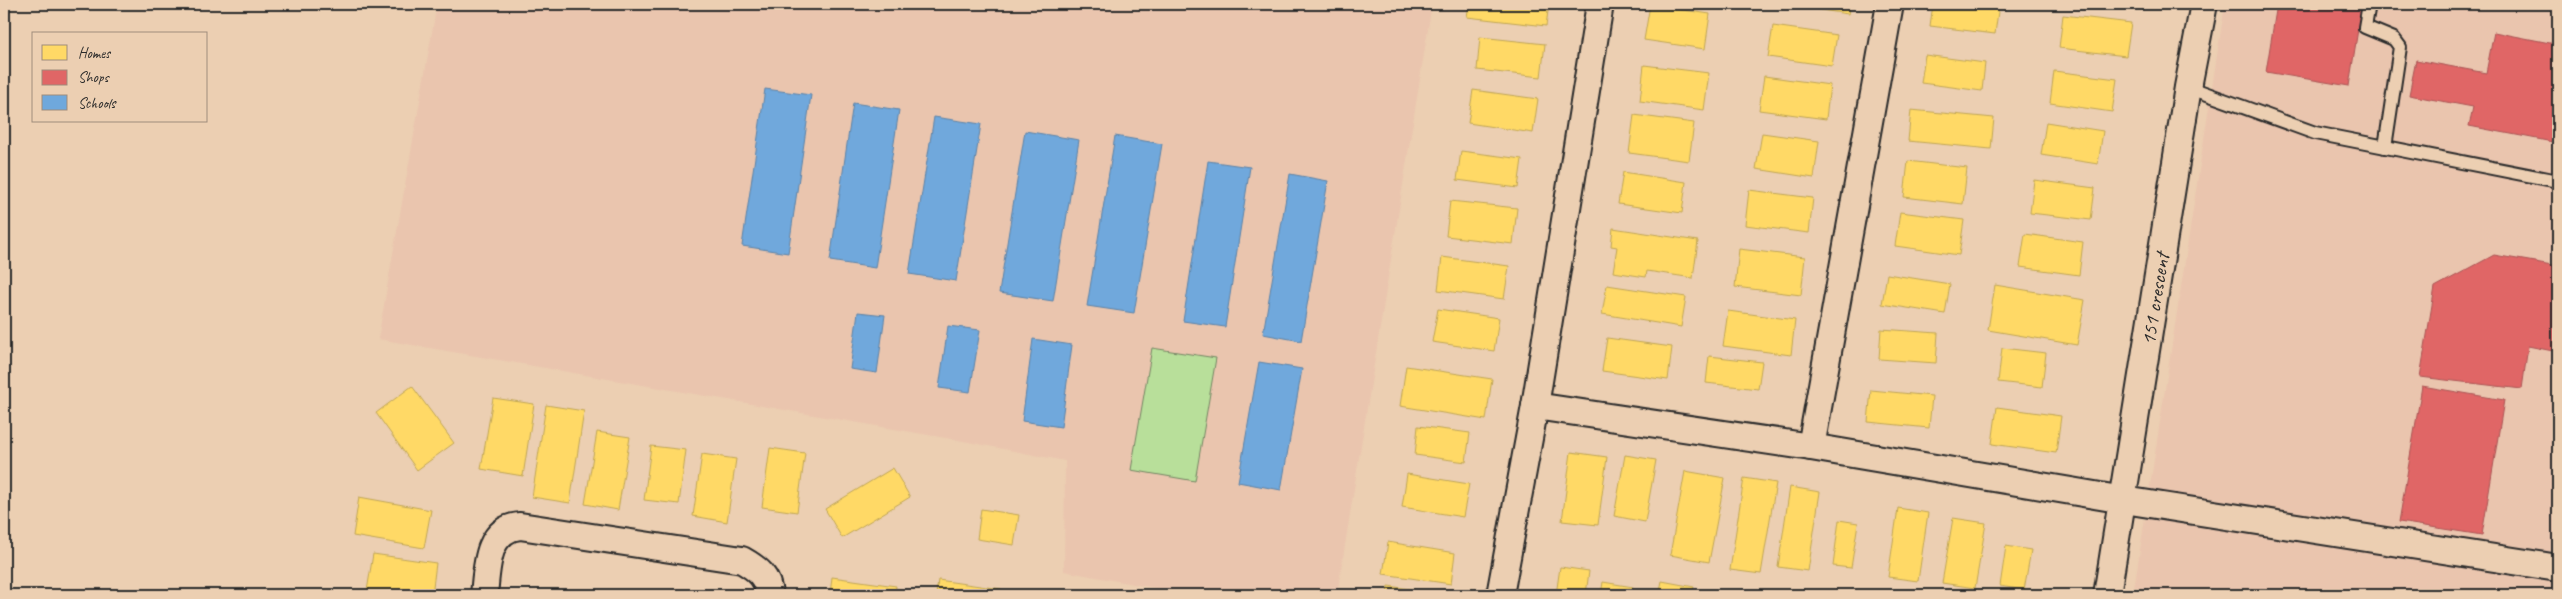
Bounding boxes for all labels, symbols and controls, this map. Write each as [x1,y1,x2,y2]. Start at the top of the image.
legend [32,32,208,122]
text: Homes [78,44,112,63]
text: Shops [78,68,111,87]
text: Schools [78,94,117,113]
street label: 151 crescent [2135,248,2176,347]

